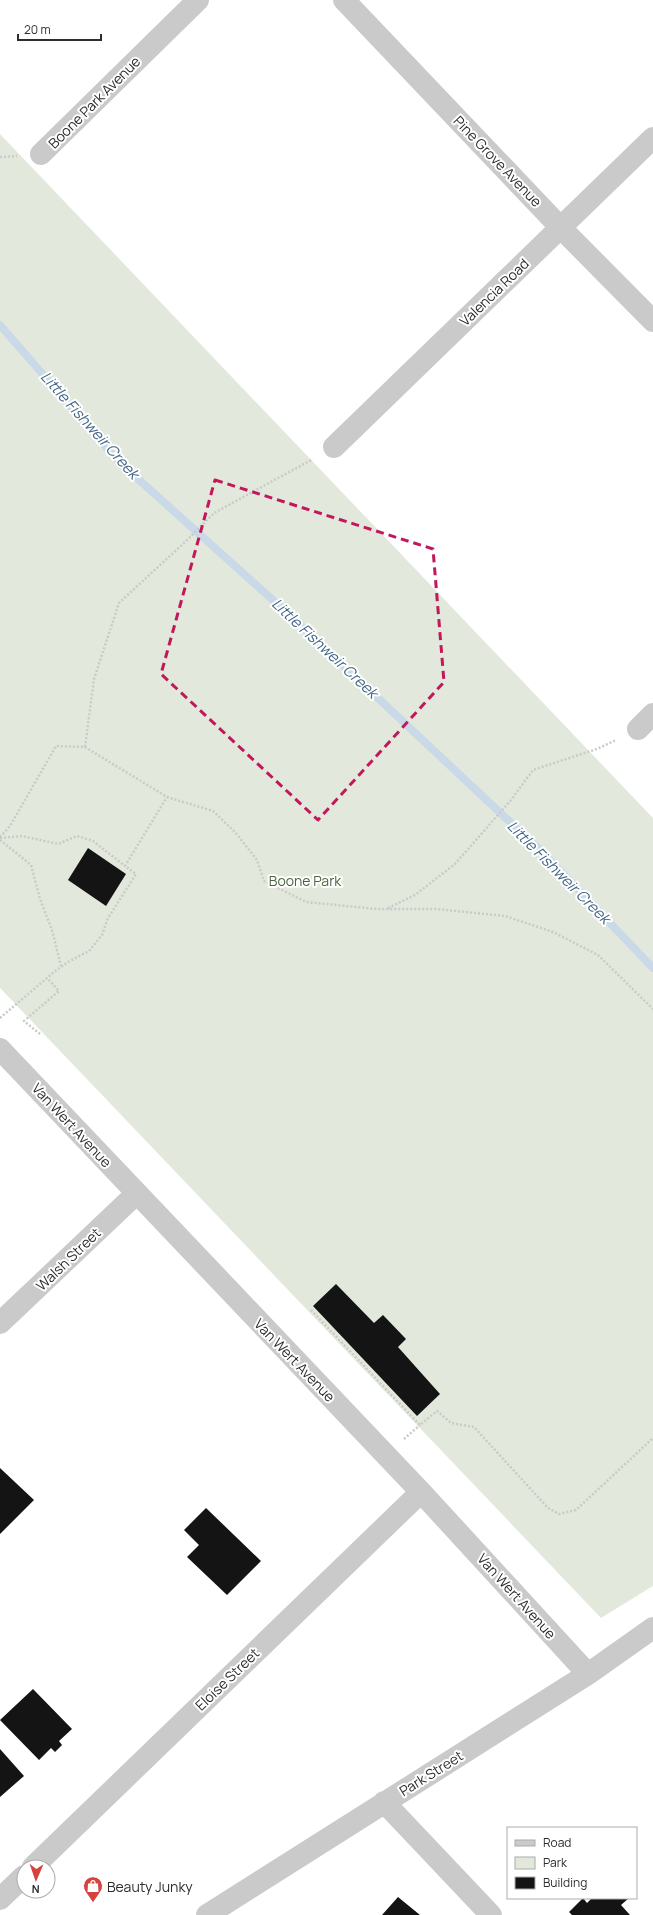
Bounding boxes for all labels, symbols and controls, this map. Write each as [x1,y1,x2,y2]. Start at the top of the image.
scale bar [18,16,101,42]
text: 20 m [24,21,51,38]
street label: Boone Park Avenue [44,52,144,152]
street label: Pine Grove Avenue [450,111,546,211]
street label: Valencia Road [455,254,533,330]
water label: Little Fishweir Creek [36,367,146,485]
water label: Little Fishweir Creek [267,593,385,705]
water label: Little Fishweir Creek [503,816,617,930]
park label: Boone Park [269,871,342,890]
street label: Van Wert Avenue [28,1079,116,1171]
street label: Walsh Street [32,1223,105,1295]
street label: Van Wert Avenue [250,1314,340,1406]
street label: Van Wert Avenue [474,1549,560,1643]
street label: Eloise Street [191,1643,263,1714]
street label: Park Street [396,1746,467,1800]
legend [507,1827,637,1899]
text: Road [543,1834,571,1851]
text: Park [543,1854,568,1871]
north arrow [16,1859,56,1899]
text: Building [543,1874,587,1891]
shop icon: Beauty Junky [82,1875,104,1903]
place label: Beauty Junky [107,1877,193,1896]
text: N [31,1882,40,1897]

